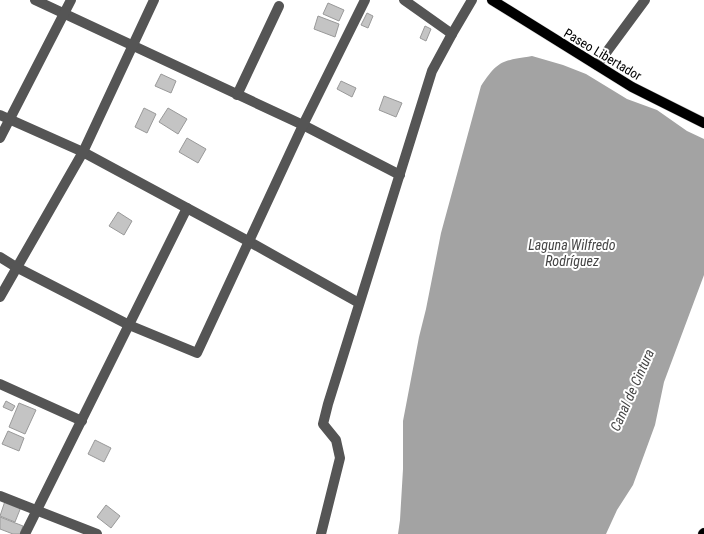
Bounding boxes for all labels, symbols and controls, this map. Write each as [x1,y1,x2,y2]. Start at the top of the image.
street label: Paseo Libertador [561,25,644,83]
water label: Laguna Wilfredo Rodríguez [528,237,616,269]
water label: Canal de Cintura [607,346,657,434]

